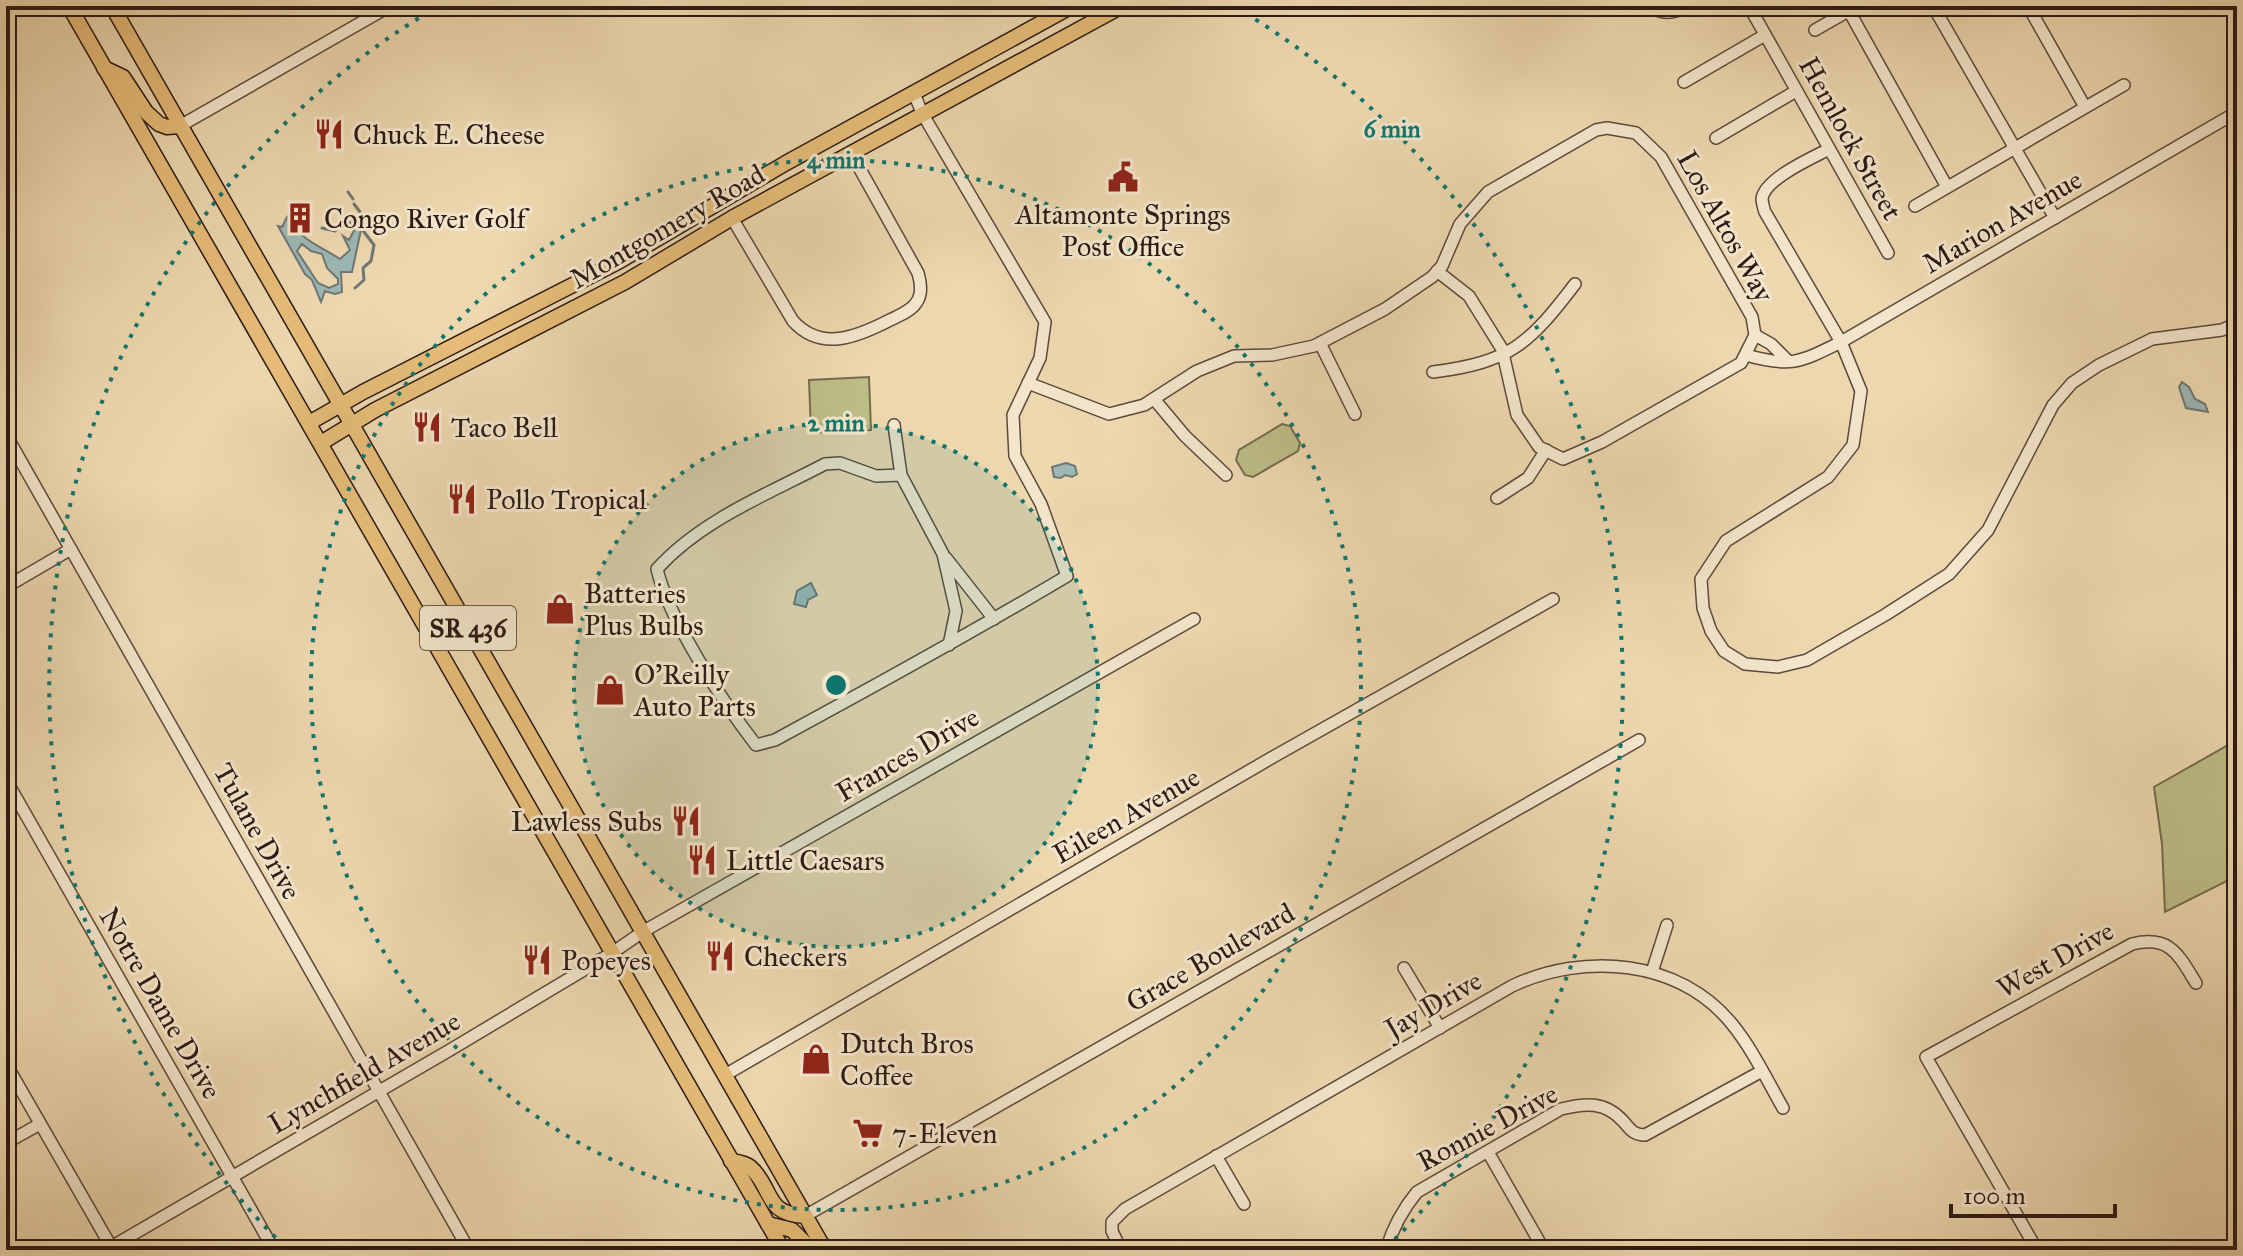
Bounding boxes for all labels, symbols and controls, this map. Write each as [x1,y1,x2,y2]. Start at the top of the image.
street label: Hemlock Street [1791,50,1910,226]
text: 6 min [1363,114,1421,144]
restaurant icon: Chuck E. Cheese [312,117,346,151]
place label: Chuck E. Cheese [353,117,545,152]
street label: Los Altos Way [1670,144,1782,309]
text: 4 min [807,145,865,175]
street label: Montgomery Road [563,156,771,296]
public building icon: Altamonte Springs Post Office [1106,160,1140,194]
street label: Marion Avenue [1916,162,2088,281]
place label: Altamonte Springs Post Office [1014,197,1231,264]
building icon: Congo River Golf [283,201,317,235]
place label: Congo River Golf [324,201,531,236]
text: 2 min [808,408,864,438]
restaurant icon: Taco Bell [410,410,444,444]
place label: Taco Bell [451,410,558,445]
restaurant icon: Pollo Tropical [445,482,479,516]
place label: Pollo Tropical [486,482,647,517]
place label: Batteries Plus Bulbs [584,576,703,643]
shop icon: Batteries Plus Bulbs [543,592,577,626]
road number: SR 436 [420,606,516,650]
place label: O'Reilly Auto Parts [633,657,756,724]
centre of rings [822,671,850,699]
shop icon: O'Reilly Auto Parts [593,673,627,707]
street label: Frances Drive [829,699,985,809]
street label: Tulane Drive [206,757,309,906]
street label: Eileen Avenue [1047,759,1206,872]
place label: Lawless Subs [511,804,662,839]
restaurant icon: Lawless Subs [669,804,703,838]
restaurant icon: Little Caesars [685,843,719,877]
place label: Little Caesars [726,843,885,878]
street label: Grace Boulevard [1120,895,1301,1020]
street label: Notre Dame Drive [92,901,230,1105]
street label: West Drive [1991,913,2120,1006]
restaurant icon: Checkers [703,939,737,973]
place label: Checkers [744,939,847,974]
restaurant icon: Popeyes [520,943,554,977]
place label: Popeyes [561,943,651,978]
street label: Jay Drive [1376,963,1488,1048]
street label: Lynchfield Avenue [262,1003,466,1141]
place label: Dutch Bros Coffee [840,1026,974,1093]
shop icon: Dutch Bros Coffee [799,1042,833,1076]
street label: Ronnie Drive [1411,1076,1563,1179]
supermarket icon: 7-Eleven [851,1116,885,1150]
place label: 7-Eleven [892,1116,997,1151]
scale bar [1951,1168,2115,1218]
text: 100 m [1963,1181,2026,1211]

